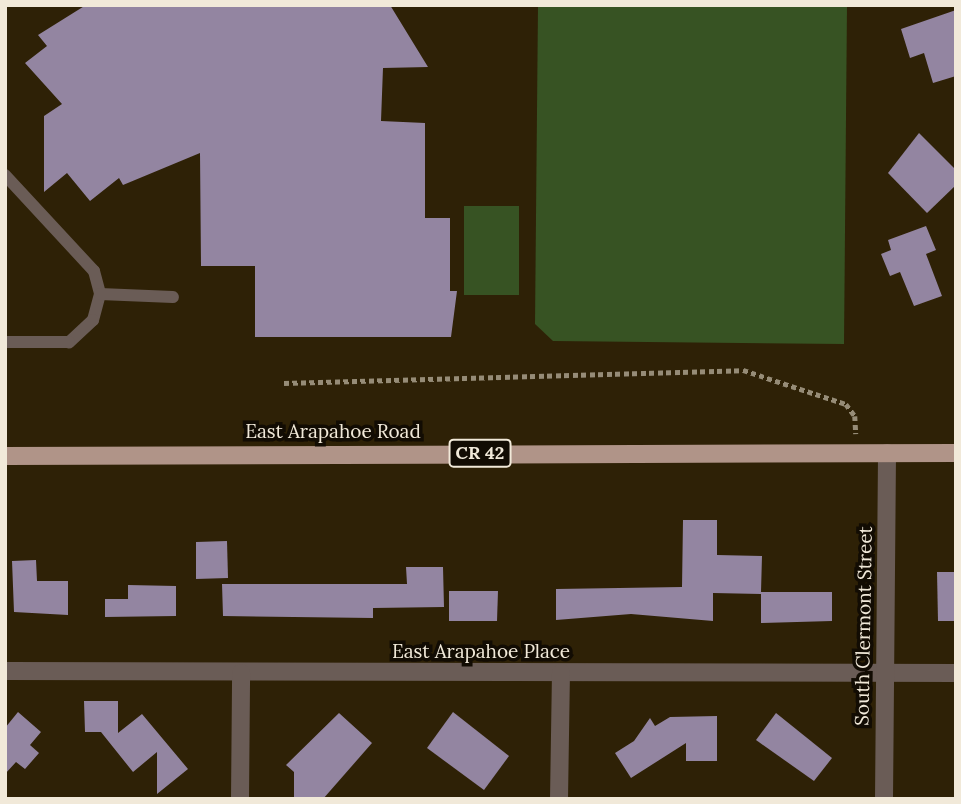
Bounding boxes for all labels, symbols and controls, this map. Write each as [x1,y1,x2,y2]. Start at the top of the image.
street label: East Arapahoe Road [245,421,421,443]
road number: CR 42 [448,438,512,467]
street label: South Clermont Street [851,526,877,726]
street label: East Arapahoe Place [392,641,570,663]

